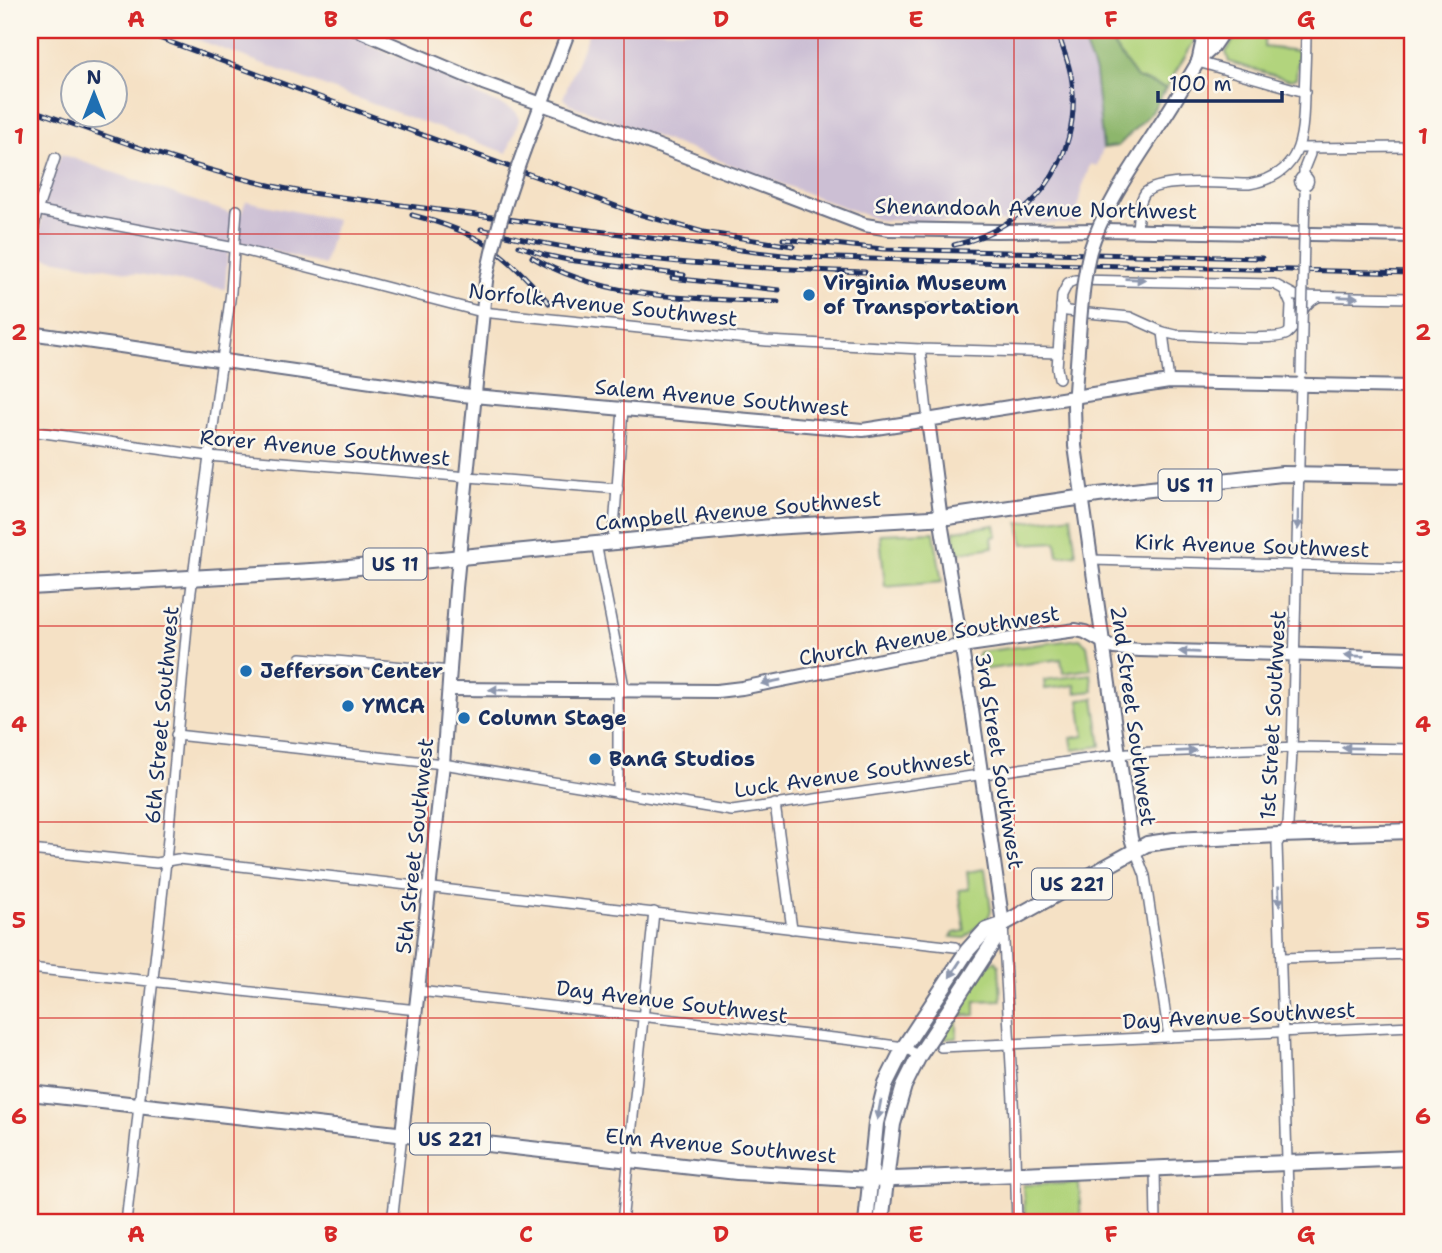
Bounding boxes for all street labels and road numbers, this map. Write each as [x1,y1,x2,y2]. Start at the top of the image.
street label: Shenandoah Avenue Northwest [874,192,1198,226]
street label: Norfolk Avenue Southwest [467,277,739,333]
street label: Salem Avenue Southwest [594,373,850,423]
street label: Rorer Avenue Southwest [199,423,451,473]
road number: US 11 [1158,470,1222,500]
street label: Campbell Avenue Southwest [594,485,882,537]
street label: Kirk Avenue Southwest [1134,528,1370,564]
road number: US 11 [364,548,426,580]
street label: Church Avenue Southwest [796,599,1062,673]
street label: 2nd Street Southwest [1104,604,1162,828]
street label: 6th Street Southwest [139,605,185,825]
street label: 1st Street Southwest [1254,610,1292,820]
street label: 3rd Street Southwest [968,651,1030,871]
street label: 5th Street Southwest [390,736,440,956]
street label: Luck Avenue Southwest [732,743,974,805]
road number: US 221 [1032,869,1112,900]
street label: Day Avenue Southwest [555,974,789,1030]
street label: Day Avenue Southwest [1122,996,1356,1036]
street label: Elm Avenue Southwest [604,1122,838,1170]
road number: US 221 [410,1124,490,1154]

